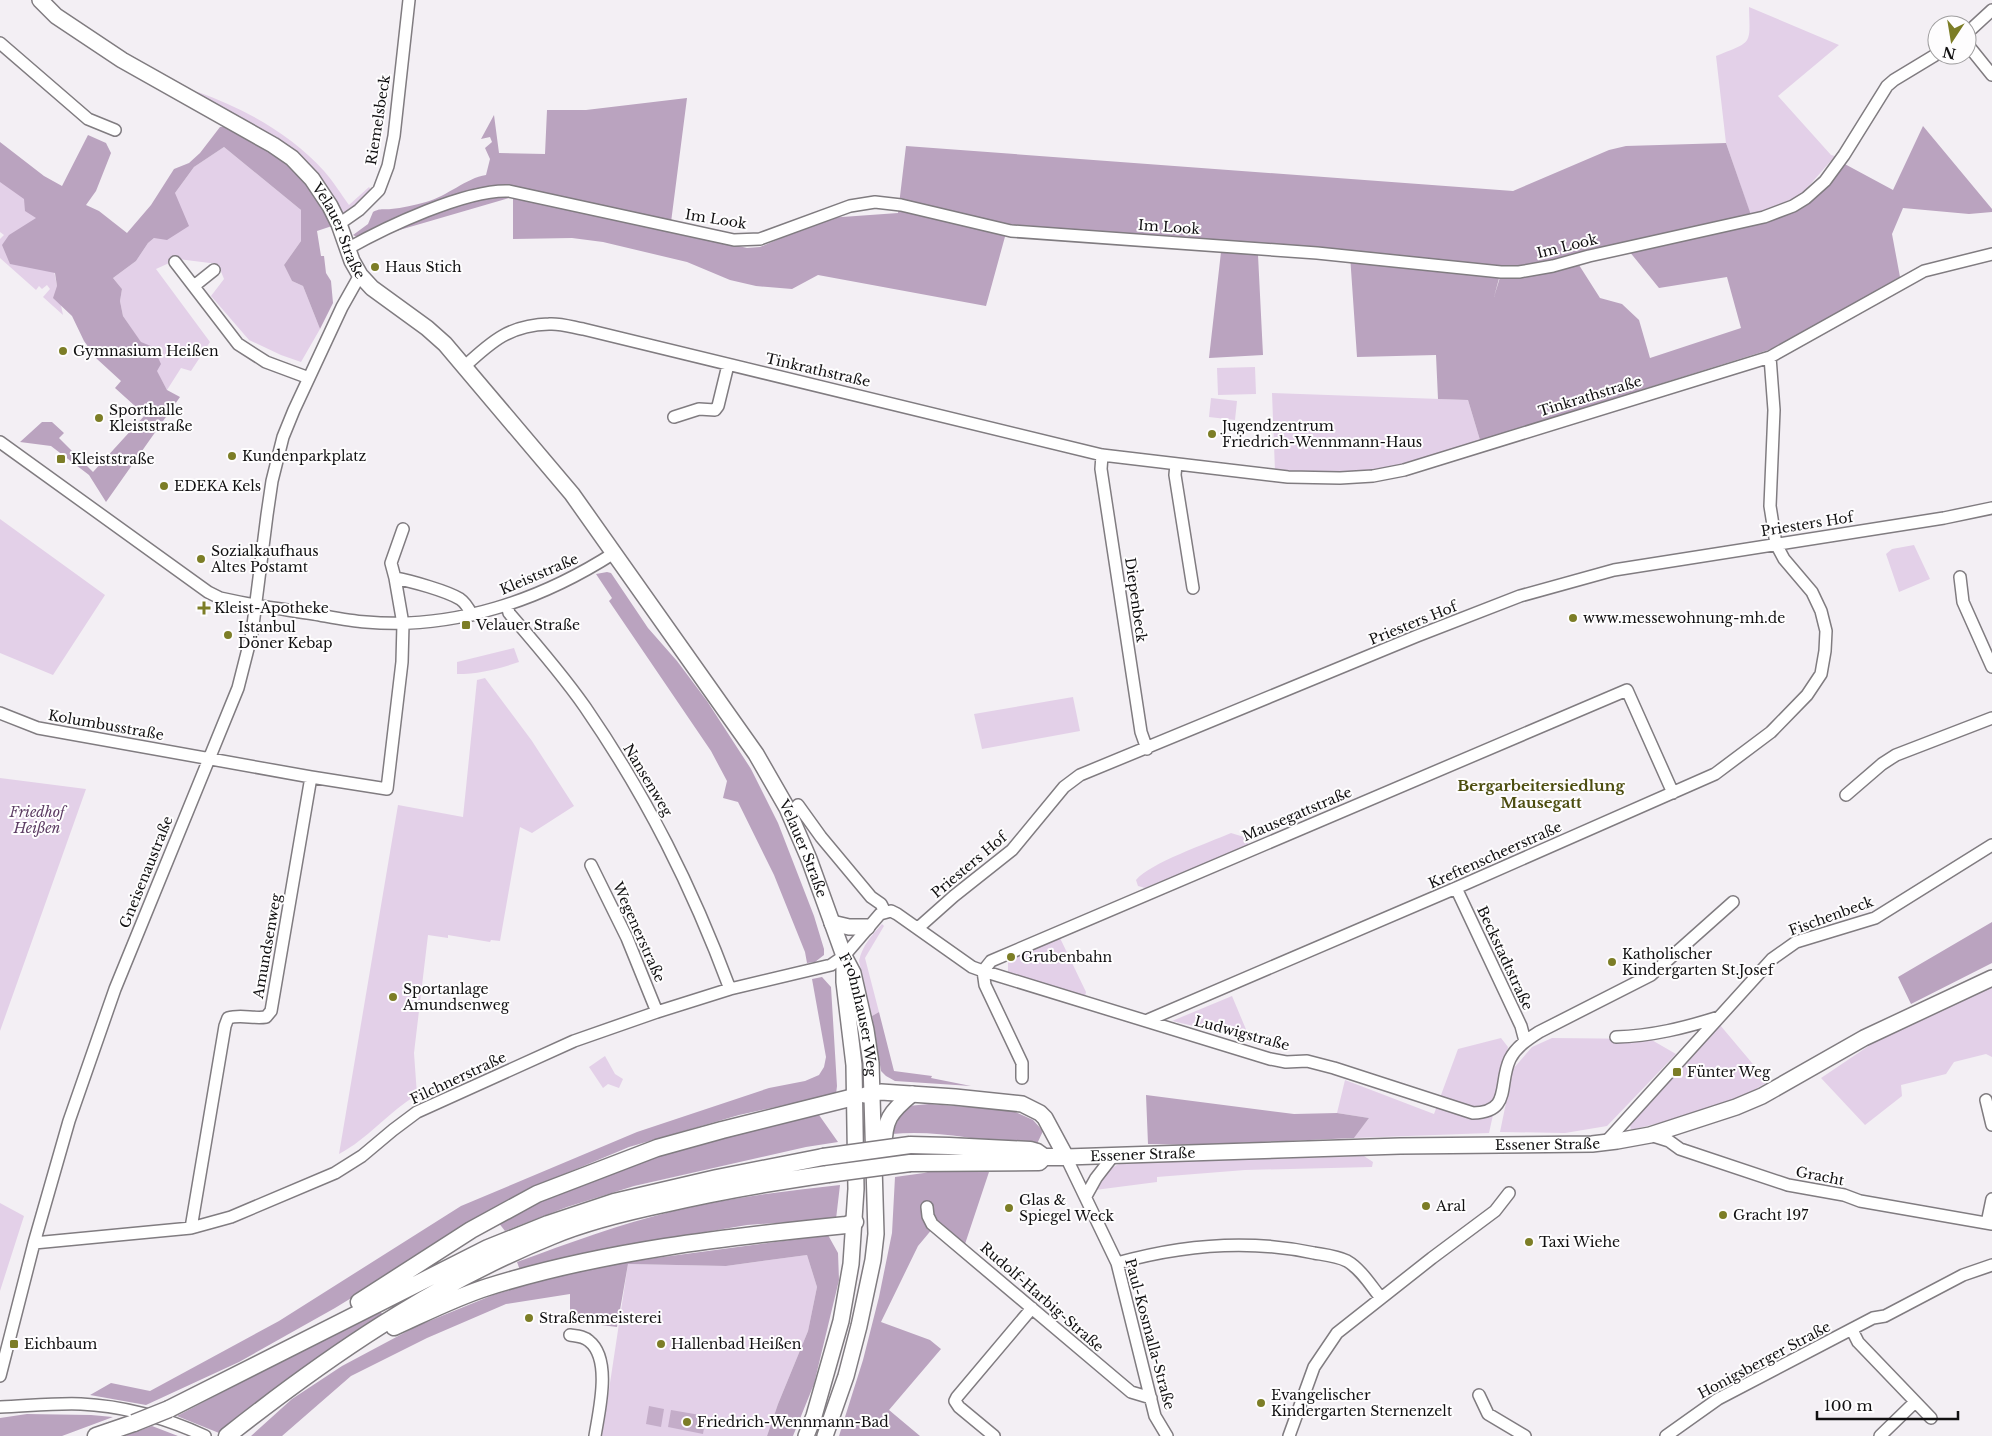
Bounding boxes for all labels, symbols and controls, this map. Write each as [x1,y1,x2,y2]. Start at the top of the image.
north arrow [1927,15,1977,65]
text: N [1941,43,1958,63]
street label: Riemelsbeck [362,73,394,166]
street label: Velauer Straße [308,179,369,282]
street label: Im Look [684,205,748,233]
street label: Im Look [1137,216,1201,238]
street label: Im Look [1535,230,1600,262]
place label: Haus Stich [385,258,462,276]
marker: Haus Stich [369,261,381,273]
place label: Gymnasium Heißen [73,342,219,360]
marker: Gymnasium Heißen [57,345,69,357]
street label: Tinkrathstraße [764,349,872,391]
street label: Tinkrathstraße [1536,372,1644,420]
place label: Sporthalle Kleiststraße [109,401,193,435]
marker: Sporthalle Kleiststraße [93,412,105,424]
place label: Jugendzentrum Friedrich-Wennmann-Haus [1220,417,1422,451]
marker: Jugendzentrum Friedrich-Wennmann-Haus [1206,428,1218,440]
place label: Kundenparkplatz [242,447,367,465]
place label: Kleiststraße [71,450,155,468]
marker: Kundenparkplatz [226,450,238,462]
marker: Kleiststraße [55,453,67,465]
place label: EDEKA Kels [174,477,261,495]
marker: EDEKA Kels [158,480,170,492]
street label: Priesters Hof [1760,507,1857,540]
place label: Sozialkaufhaus Altes Postamt [210,542,319,576]
street label: Kleiststraße [497,549,581,599]
marker: Sozialkaufhaus Altes Postamt [195,553,207,565]
street label: Diepenbeck [1121,556,1151,644]
street label: Priesters Hof [1366,596,1462,649]
place label: Kleist-Apotheke [214,599,329,617]
marker: Kleist-Apotheke [198,602,210,614]
place label: www.messewohnung-mh.de [1583,609,1785,627]
marker: www.messewohnung-mh.de [1567,612,1579,624]
place label: Velauer Straße [475,616,580,634]
place label: Istanbul Döner Kebap [238,618,333,652]
marker: Velauer Straße [460,619,472,631]
marker: Istanbul Döner Kebap [222,629,234,641]
street label: Kolumbusstraße [47,706,165,744]
street label: Nansenweg [619,740,677,820]
district label: Bergarbeitersiedlung Mausegatt [1457,776,1626,812]
street label: Mausegattstraße [1240,783,1354,845]
street label: Velauer Straße [775,795,831,900]
park label: Friedhof Heißen [8,803,68,837]
street label: Gneisenaustraße [115,813,177,931]
street label: Kreftenscheerstraße [1426,817,1564,893]
street label: Priesters Hof [927,827,1012,902]
street label: Wegenerstraße [608,878,669,985]
street label: Amundsenweg [249,892,285,1001]
street label: Fischenbeck [1786,892,1876,940]
street label: Beckstadtstraße [1473,903,1537,1013]
place label: Katholischer Kindergarten St.Josef [1622,945,1776,979]
place label: Grubenbahn [1021,948,1113,966]
street label: Frohnhauser Weg [835,950,880,1077]
marker: Grubenbahn [1005,951,1017,963]
marker: Katholischer Kindergarten St.Josef [1606,956,1618,968]
place label: Sportanlage Amundsenweg [402,980,510,1014]
marker: Sportanlage Amundsenweg [387,991,399,1003]
street label: Ludwigstraße [1192,1012,1292,1054]
street label: Filchnerstraße [407,1048,509,1108]
place label: Fünter Weg [1687,1063,1771,1081]
marker: Fünter Weg [1671,1066,1683,1078]
street label: Essener Straße [1495,1134,1601,1154]
street label: Essener Straße [1090,1144,1196,1165]
street label: Gracht [1794,1162,1846,1190]
place label: Glas & Spiegel Weck [1019,1191,1115,1225]
place label: Aral [1435,1197,1466,1215]
marker: Aral [1420,1200,1432,1212]
marker: Glas & Spiegel Weck [1003,1202,1015,1214]
place label: Gracht 197 [1733,1206,1809,1224]
marker: Gracht 197 [1717,1209,1729,1221]
place label: Taxi Wiehe [1539,1233,1620,1251]
marker: Taxi Wiehe [1523,1236,1535,1248]
street label: Rudolf-Harbig-Straße [977,1238,1107,1356]
street label: Paul-Kosmalla-Straße [1121,1256,1179,1412]
place label: Straßenmeisterei [539,1309,662,1327]
marker: Straßenmeisterei [523,1312,535,1324]
street label: Honigsberger Straße [1695,1317,1833,1403]
place label: Eichbaum [24,1335,97,1353]
place label: Hallenbad Heißen [671,1335,802,1353]
marker: Eichbaum [8,1338,20,1350]
marker: Hallenbad Heißen [655,1338,667,1350]
place label: Evangelischer Kindergarten Sternenzelt [1271,1386,1453,1420]
scale bar [1817,1388,1958,1420]
text: 100 m [1824,1396,1873,1415]
marker: Evangelischer Kindergarten Sternenzelt [1255,1397,1267,1409]
place label: Friedrich-Wennmann-Bad [697,1413,889,1431]
marker: Friedrich-Wennmann-Bad [681,1416,693,1428]

